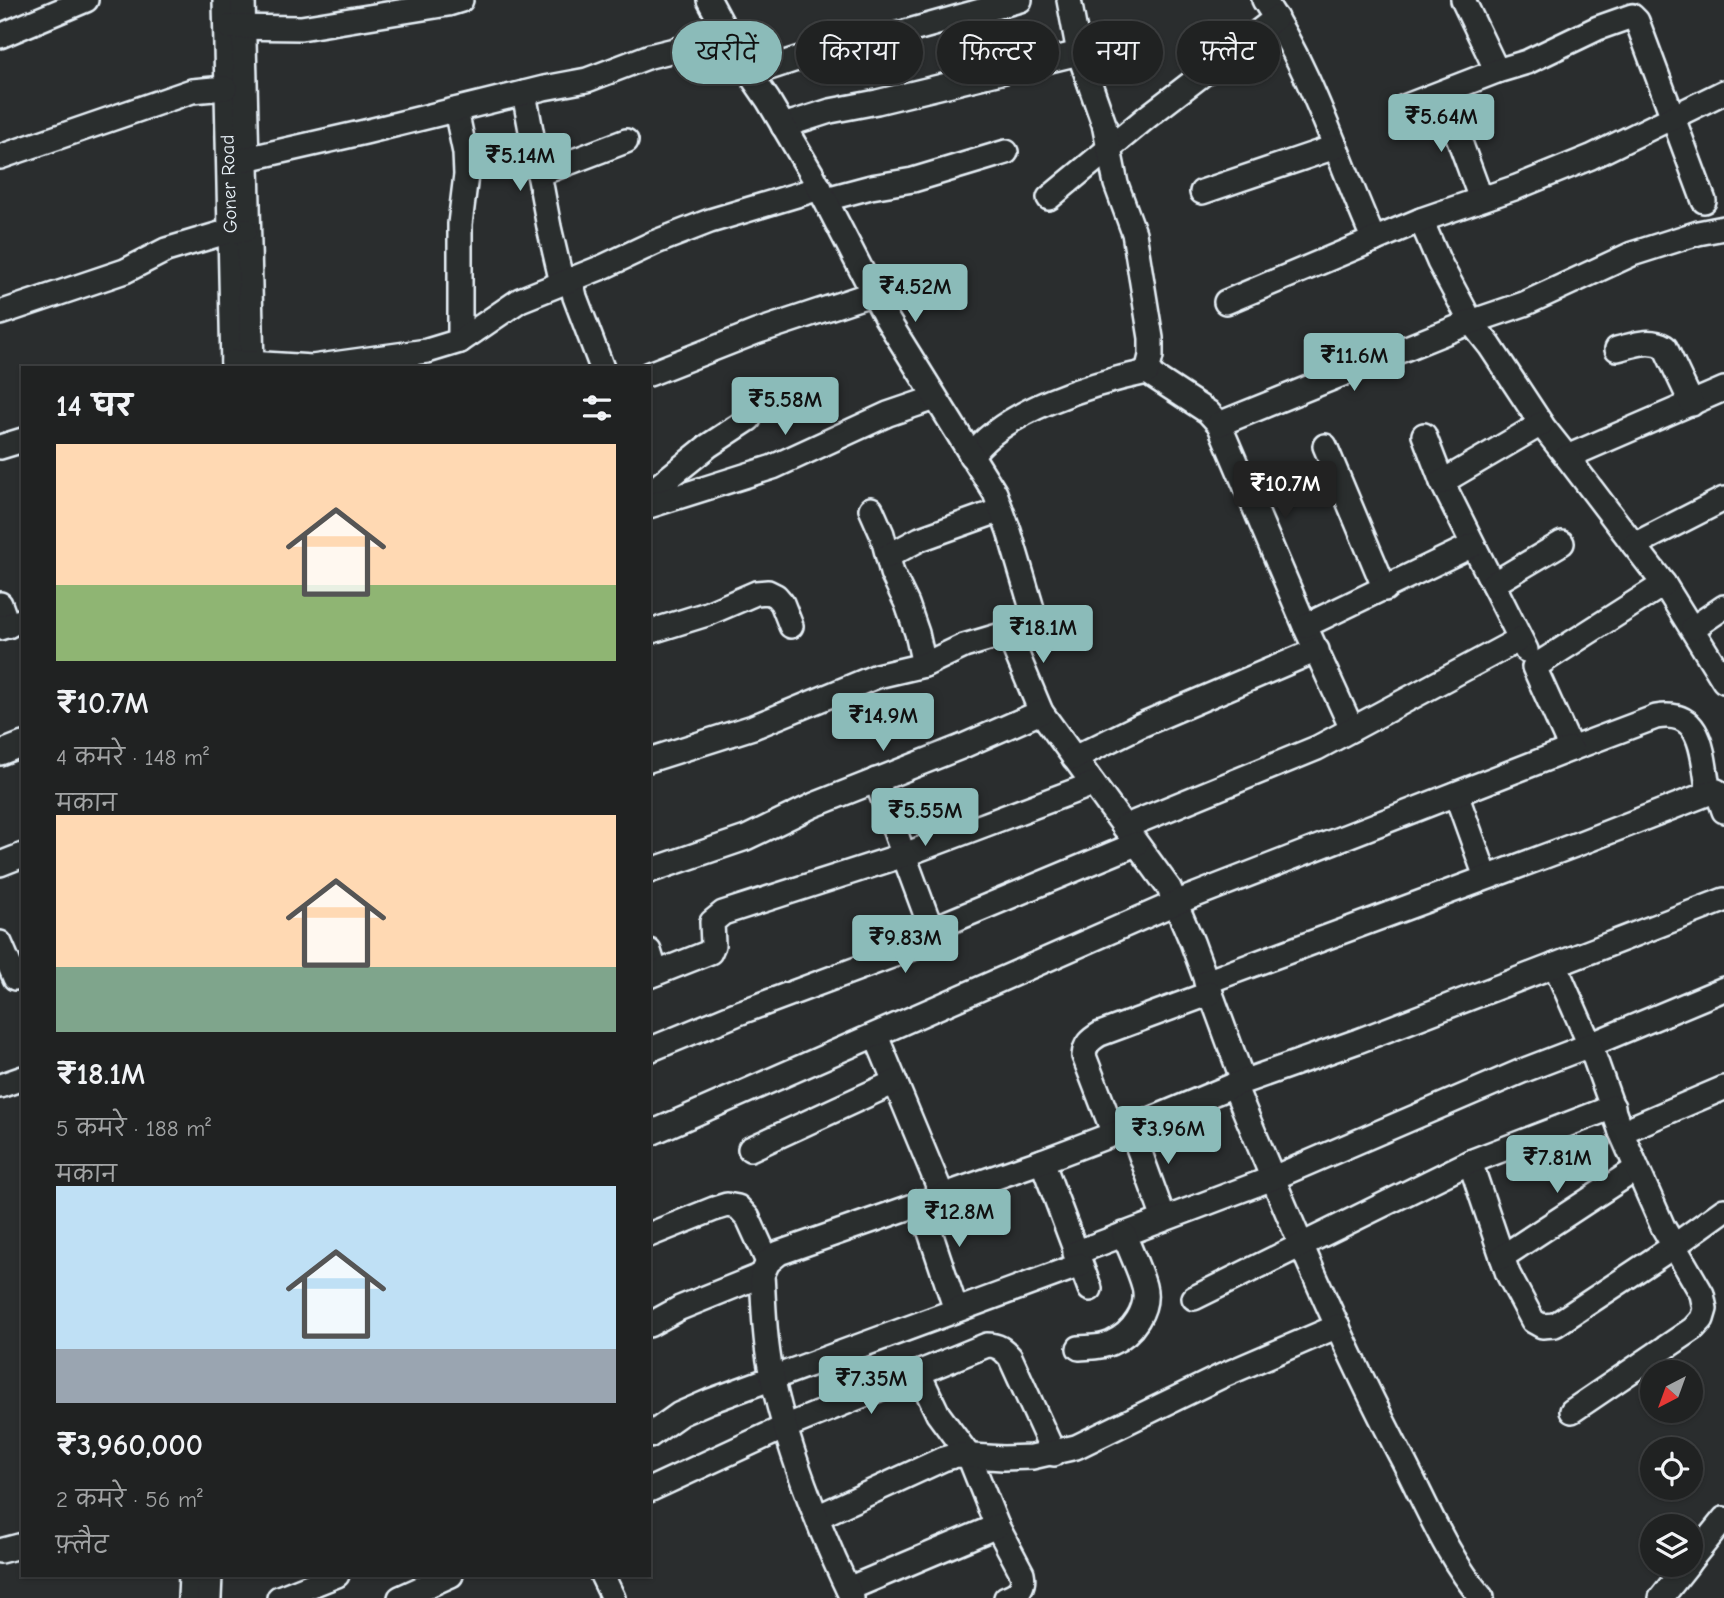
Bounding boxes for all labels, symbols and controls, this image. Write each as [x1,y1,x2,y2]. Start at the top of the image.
chip: खरीदें [672,21,782,84]
chip: किराया [796,21,923,84]
chip: फ़िल्टर [937,21,1059,84]
chip: नया [1073,21,1163,84]
chip: फ़्लैट [1177,21,1280,84]
pin: ₹5.64M [1384,94,1498,154]
text: ₹5.64M [1404,103,1478,130]
street label: Goner Road [216,134,242,234]
pin: ₹5.14M [463,134,577,193]
text: ₹5.14M [485,142,555,169]
pin: ₹4.52M [858,264,972,324]
text: ₹4.52M [879,273,951,300]
pin: ₹11.6M [1297,334,1411,393]
text: ₹11.6M [1320,342,1388,369]
pin: ₹5.58M [728,378,842,437]
text: ₹5.58M [748,386,822,413]
text: 14 घर [56,389,132,424]
icon: filters [578,389,616,427]
pin: ₹10.7M [1228,462,1342,521]
text: ₹10.7M [1249,470,1321,497]
icon: home [273,489,399,615]
pin: ₹18.1M [986,606,1100,665]
text: ₹18.1M [1009,614,1077,641]
text: ₹10.7M [56,686,149,721]
pin: ₹14.9M [826,694,940,753]
text: ₹14.9M [848,702,918,729]
text: 4 कमरे · 148 m² [56,744,209,771]
pin: ₹5.55M [868,788,982,848]
text: मकान [56,790,117,817]
text: ₹5.55M [887,797,963,824]
icon: home [273,860,399,986]
pin: ₹9.83M [848,916,962,975]
text: ₹9.83M [868,924,942,951]
text: ₹18.1M [56,1057,145,1092]
pin: ₹3.96M [1111,1106,1225,1166]
text: 5 कमरे · 188 m² [56,1115,211,1142]
text: ₹3.96M [1131,1115,1205,1142]
pin: ₹7.81M [1500,1136,1614,1195]
text: ₹7.81M [1522,1144,1592,1171]
text: मकान [56,1161,117,1188]
pin: ₹12.8M [902,1190,1016,1249]
text: ₹12.8M [924,1198,994,1225]
icon: home [273,1231,399,1357]
pin: ₹7.35M [814,1356,928,1416]
north arrow [1640,1360,1703,1423]
map controls [1640,1360,1703,1577]
text: ₹7.35M [835,1365,907,1392]
text: ₹3,960,000 [56,1428,203,1463]
button: locate [1640,1437,1703,1500]
text: 2 कमरे · 56 m² [56,1486,203,1513]
button: layers [1640,1514,1703,1577]
text: फ़्लैट [56,1532,108,1559]

